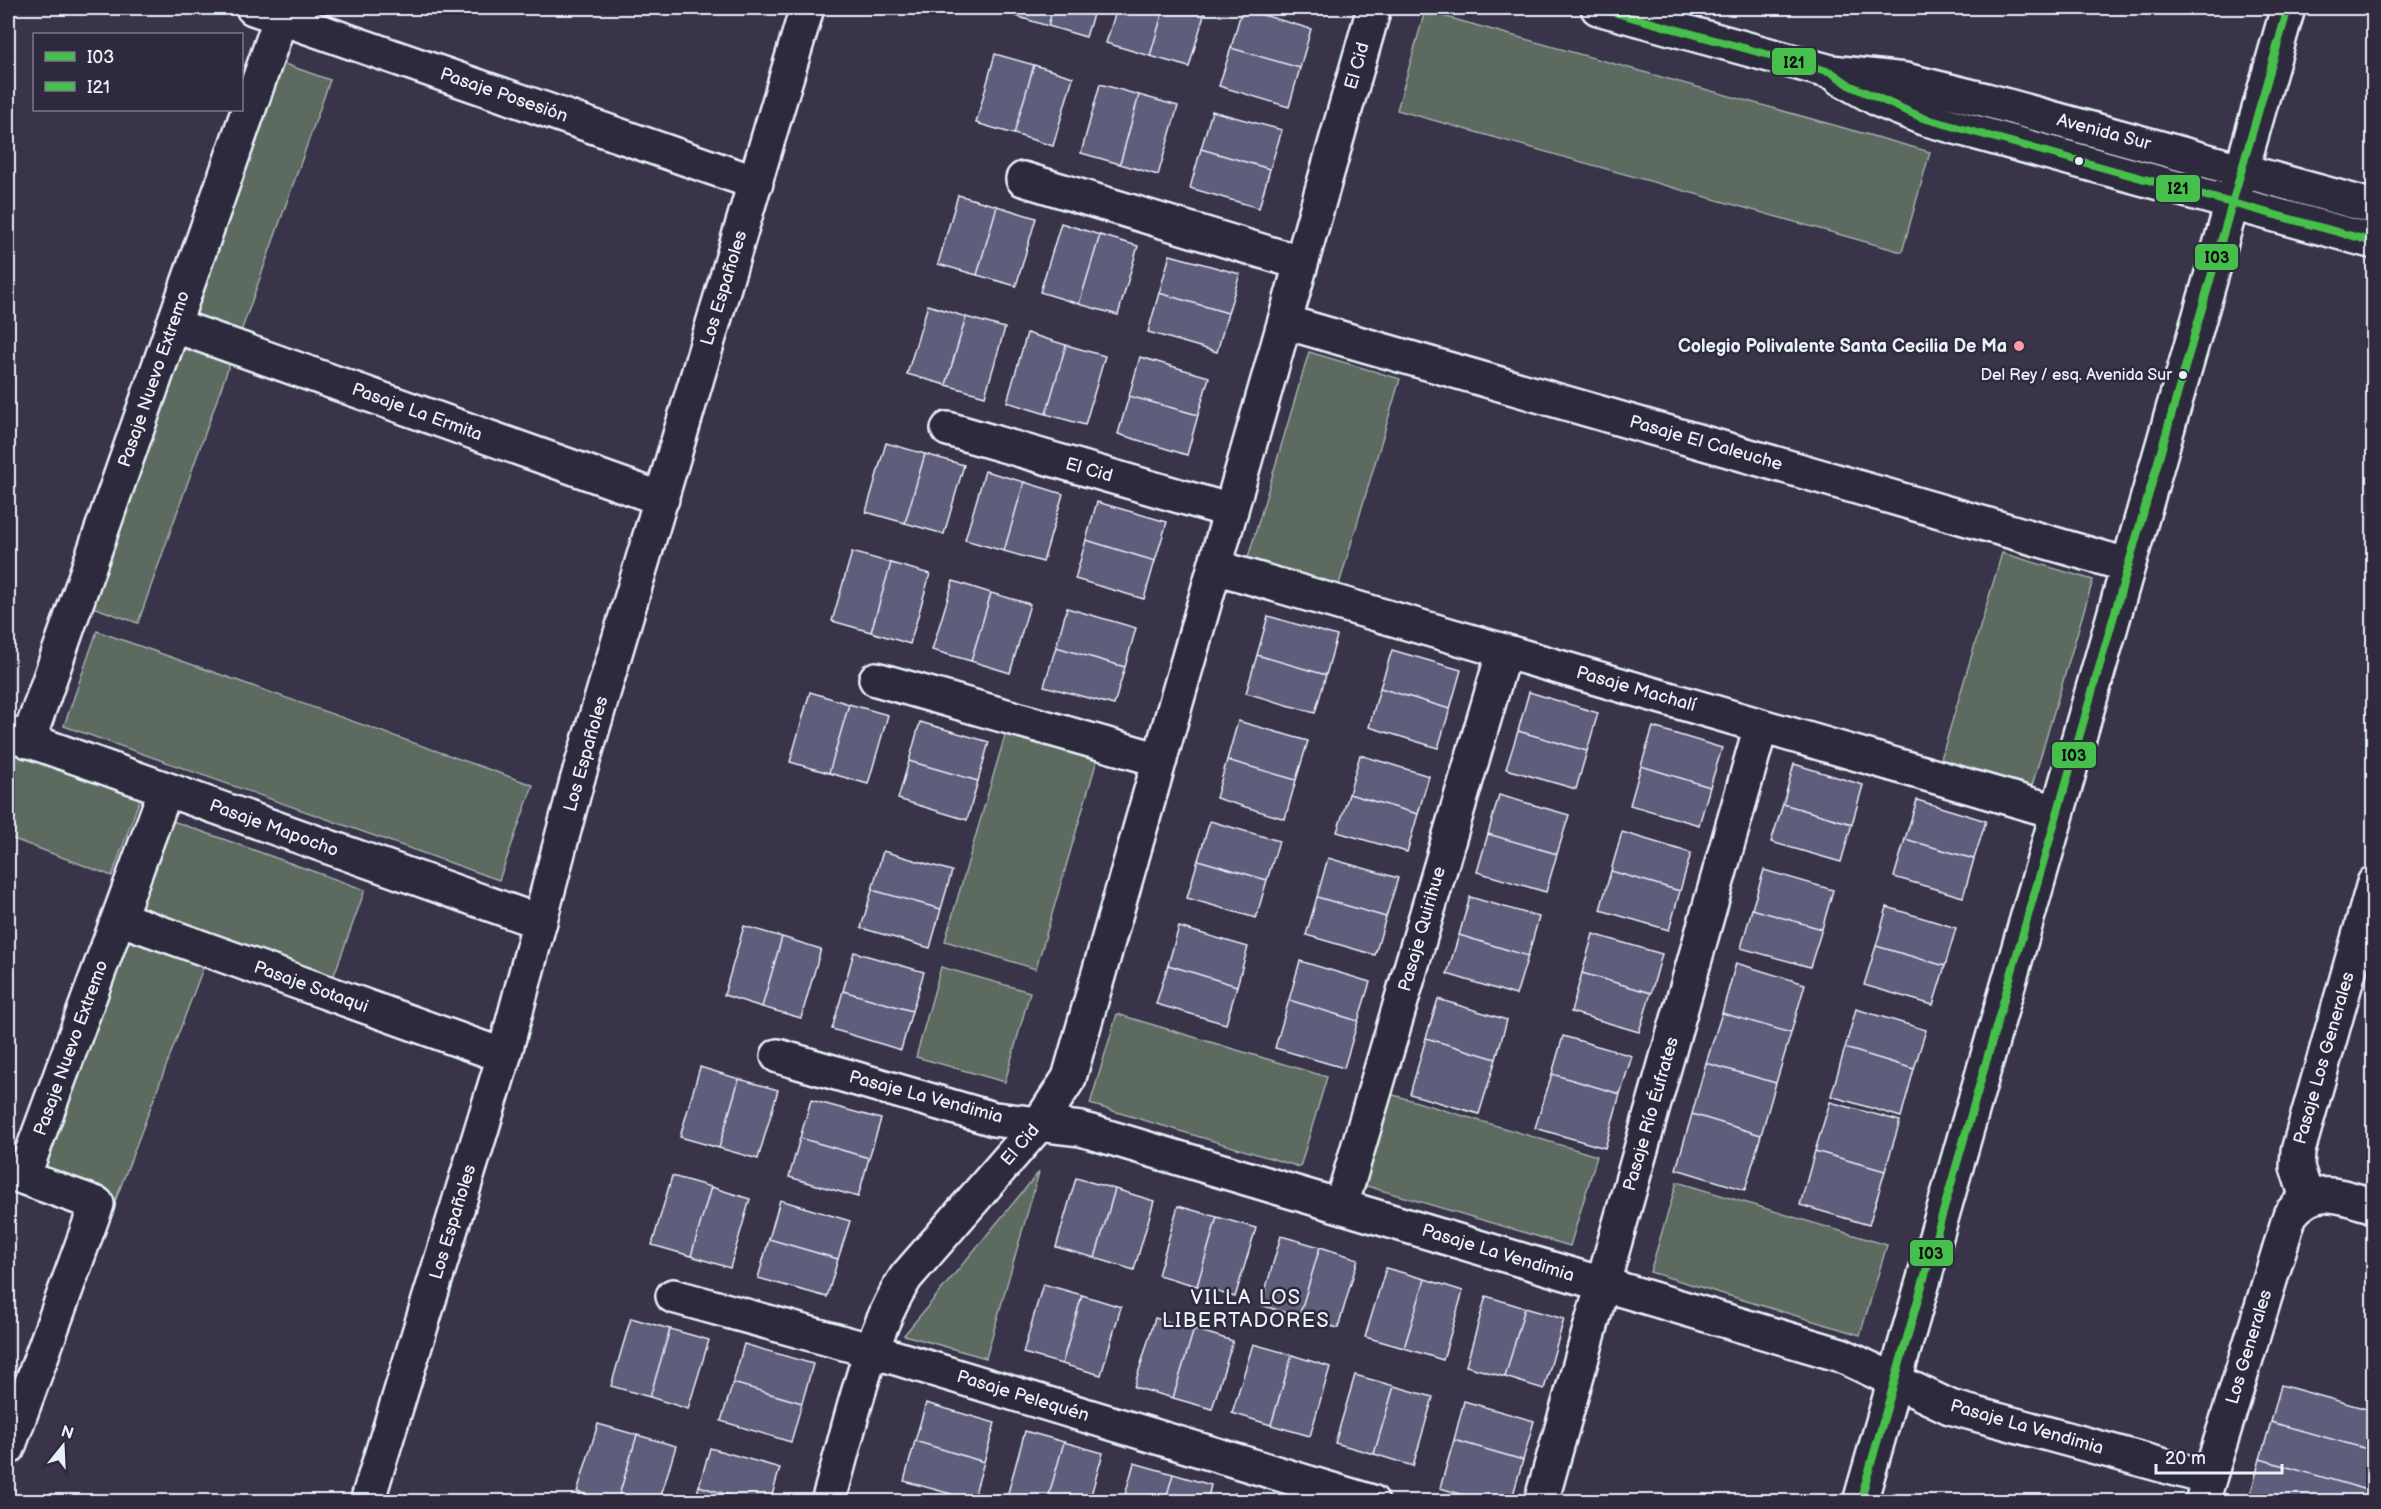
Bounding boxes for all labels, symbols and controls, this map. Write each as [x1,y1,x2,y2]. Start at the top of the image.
legend [33,33,243,111]
street label: El Cid [1340,40,1374,92]
text: I03 [87,47,114,68]
line badge: I21 [1771,47,1817,76]
text: I21 [1783,54,1805,73]
street label: Pasaje Posesión [437,63,571,127]
text: I21 [87,77,110,98]
street label: Avenida Sur [2055,109,2154,155]
unlabelled marker [2073,155,2085,167]
line badge: I21 [2155,174,2201,203]
text: I21 [2167,180,2189,199]
street label: Los Españoles [697,228,751,348]
line badge: I03 [2194,243,2239,271]
text: I03 [2205,249,2229,268]
street label: Pasaje Nuevo Extremo [114,288,194,470]
place label: Colegio Polivalente Santa Cecilia De Ma [1678,336,2007,357]
marker: Colegio Polivalente Santa Cecilia De Ma [2012,339,2026,353]
place label: Del Rey / esq. Avenida Sur [1981,366,2172,385]
marker: Del Rey / esq. Avenida Sur [2177,369,2189,381]
street label: Pasaje La Ermita [349,379,485,445]
street label: Pasaje El Caleuche [1627,411,1785,475]
street label: El Cid [1063,453,1115,487]
street label: Pasaje Machalí [1574,662,1699,716]
street label: Los Españoles [559,694,613,814]
line badge: I03 [2051,741,2097,769]
text: I03 [2062,747,2086,766]
street label: Pasaje Mapocho [207,795,341,861]
street label: Pasaje Quirihue [1394,864,1450,994]
street label: Pasaje Nuevo Extremo [29,957,113,1139]
street label: Pasaje Sotaqui [251,957,371,1017]
street label: Pasaje Los Generales [2289,969,2359,1147]
street label: Pasaje Río Éufrates [1617,1034,1683,1193]
street label: Pasaje La Vendimia [847,1066,1005,1128]
street label: El Cid [996,1120,1044,1170]
street label: Los Españoles [426,1162,480,1282]
street label: Pasaje La Vendimia [1419,1220,1577,1286]
line badge: I03 [1909,1239,1954,1267]
text: I03 [1919,1245,1943,1264]
district label: VILLA LOS LIBERTADORES [1162,1286,1330,1333]
street label: Los Generales [2222,1287,2276,1407]
street label: Pasaje Pelequén [954,1366,1092,1426]
street label: Pasaje La Vendimia [1948,1395,2106,1459]
north arrow [33,1416,93,1476]
text: N [59,1422,76,1444]
scale bar [2156,1437,2282,1475]
text: 20 m [2165,1448,2206,1469]

